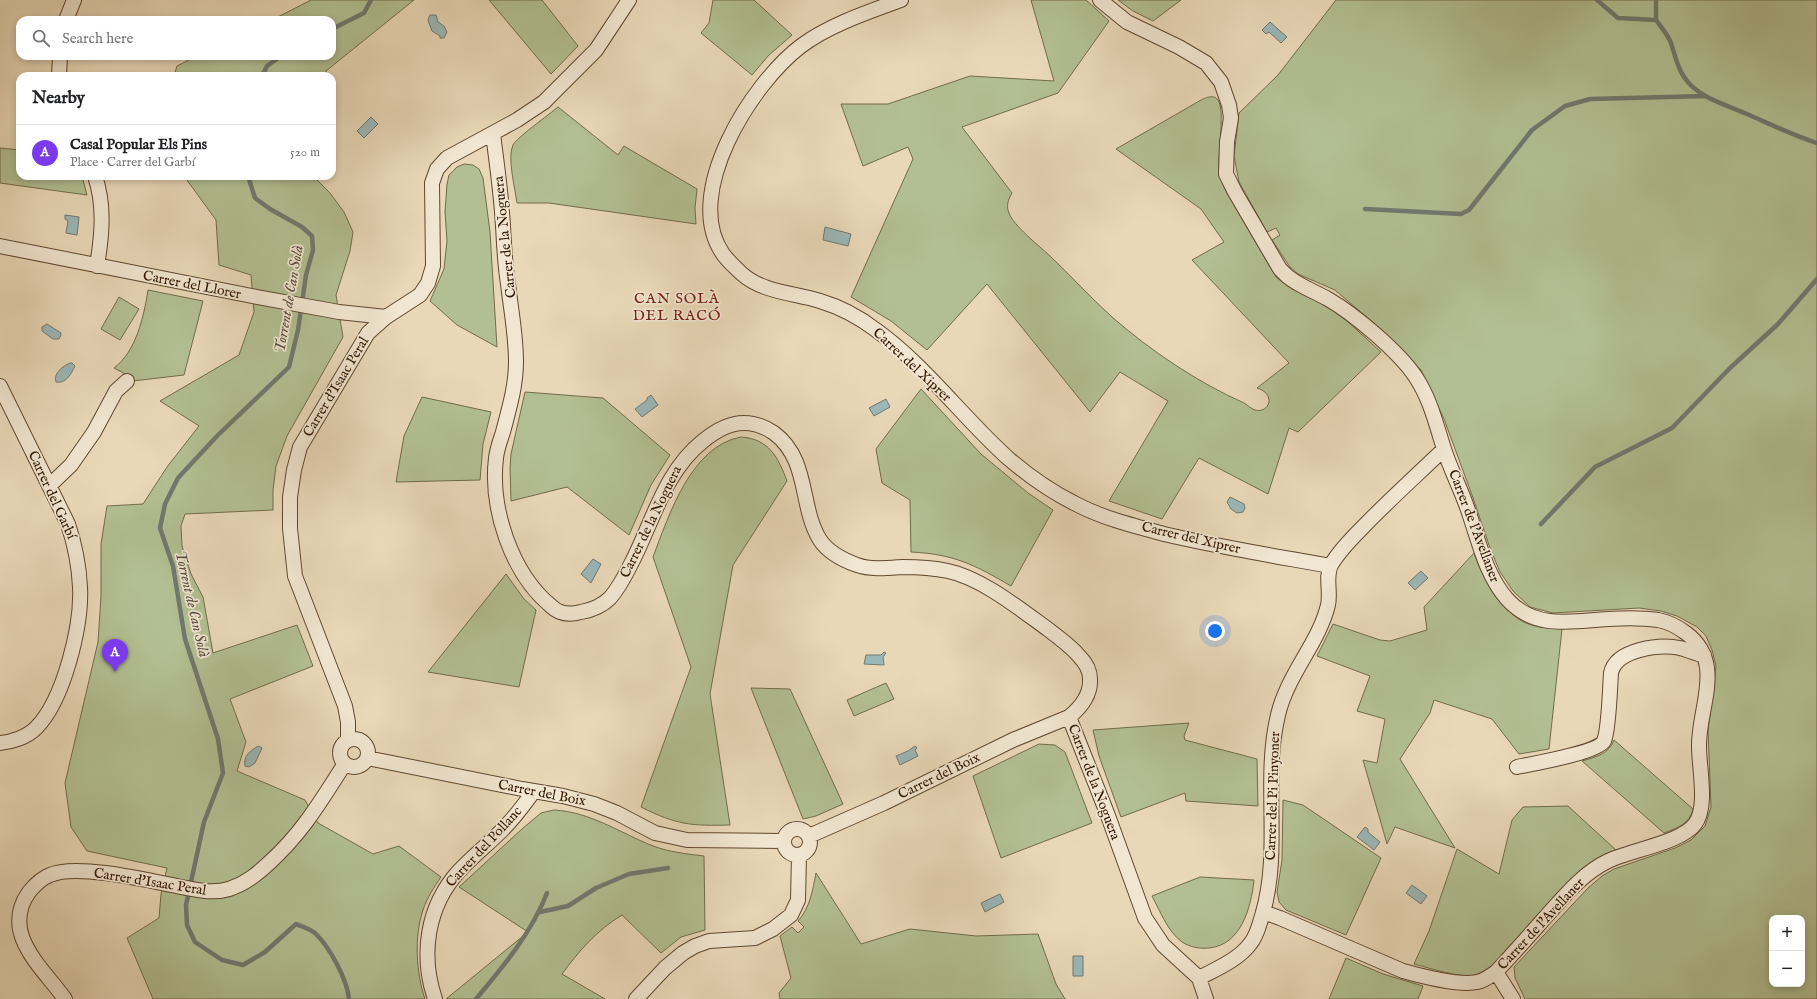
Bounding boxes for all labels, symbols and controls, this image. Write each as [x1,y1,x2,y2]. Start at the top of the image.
search box [16,16,336,60]
icon: search [30,27,52,49]
text: Search here [62,29,133,48]
text: Nearby [32,88,85,109]
text: Casal Popular Els Pins [70,135,207,154]
text: A [41,144,49,161]
text: 520 m [290,144,320,161]
text: Place · Carrer del Garbí [70,154,195,171]
street label: Carrer de la Noguera [490,174,520,299]
water label: Torrent de Can Solà [270,243,308,354]
street label: Carrer del Llorer [141,267,243,303]
district label: CAN SOLÀ DEL RACÓ [633,289,721,325]
street label: Carrer del Xiprer [869,324,955,406]
street label: Carrer d'Isaac Peral [299,333,373,440]
street label: Carrer del Garbí [24,448,81,543]
street label: Carrer de la Noguera [616,462,686,581]
street label: Carrer de l'Avellaner [1444,467,1504,585]
street label: Carrer del Xiprer [1140,518,1242,558]
water label: Torrent de Can Solà [171,549,214,659]
your location [1205,621,1225,641]
pin: A [102,639,128,672]
street label: Carrer de la Noguera [1064,722,1125,843]
street label: Carrer del Pi Pinyoner [1262,731,1284,861]
street label: Carrer del Boix [895,748,983,804]
street label: Carrer del Boix [497,776,588,810]
street label: Carrer del Pollanc [442,803,526,891]
street label: Carrer d'Isaac Peral [92,864,208,900]
street label: Carrer de l'Avellaner [1494,874,1588,974]
map controls [1769,915,1805,987]
button: + [1769,915,1805,951]
button: − [1769,951,1805,987]

